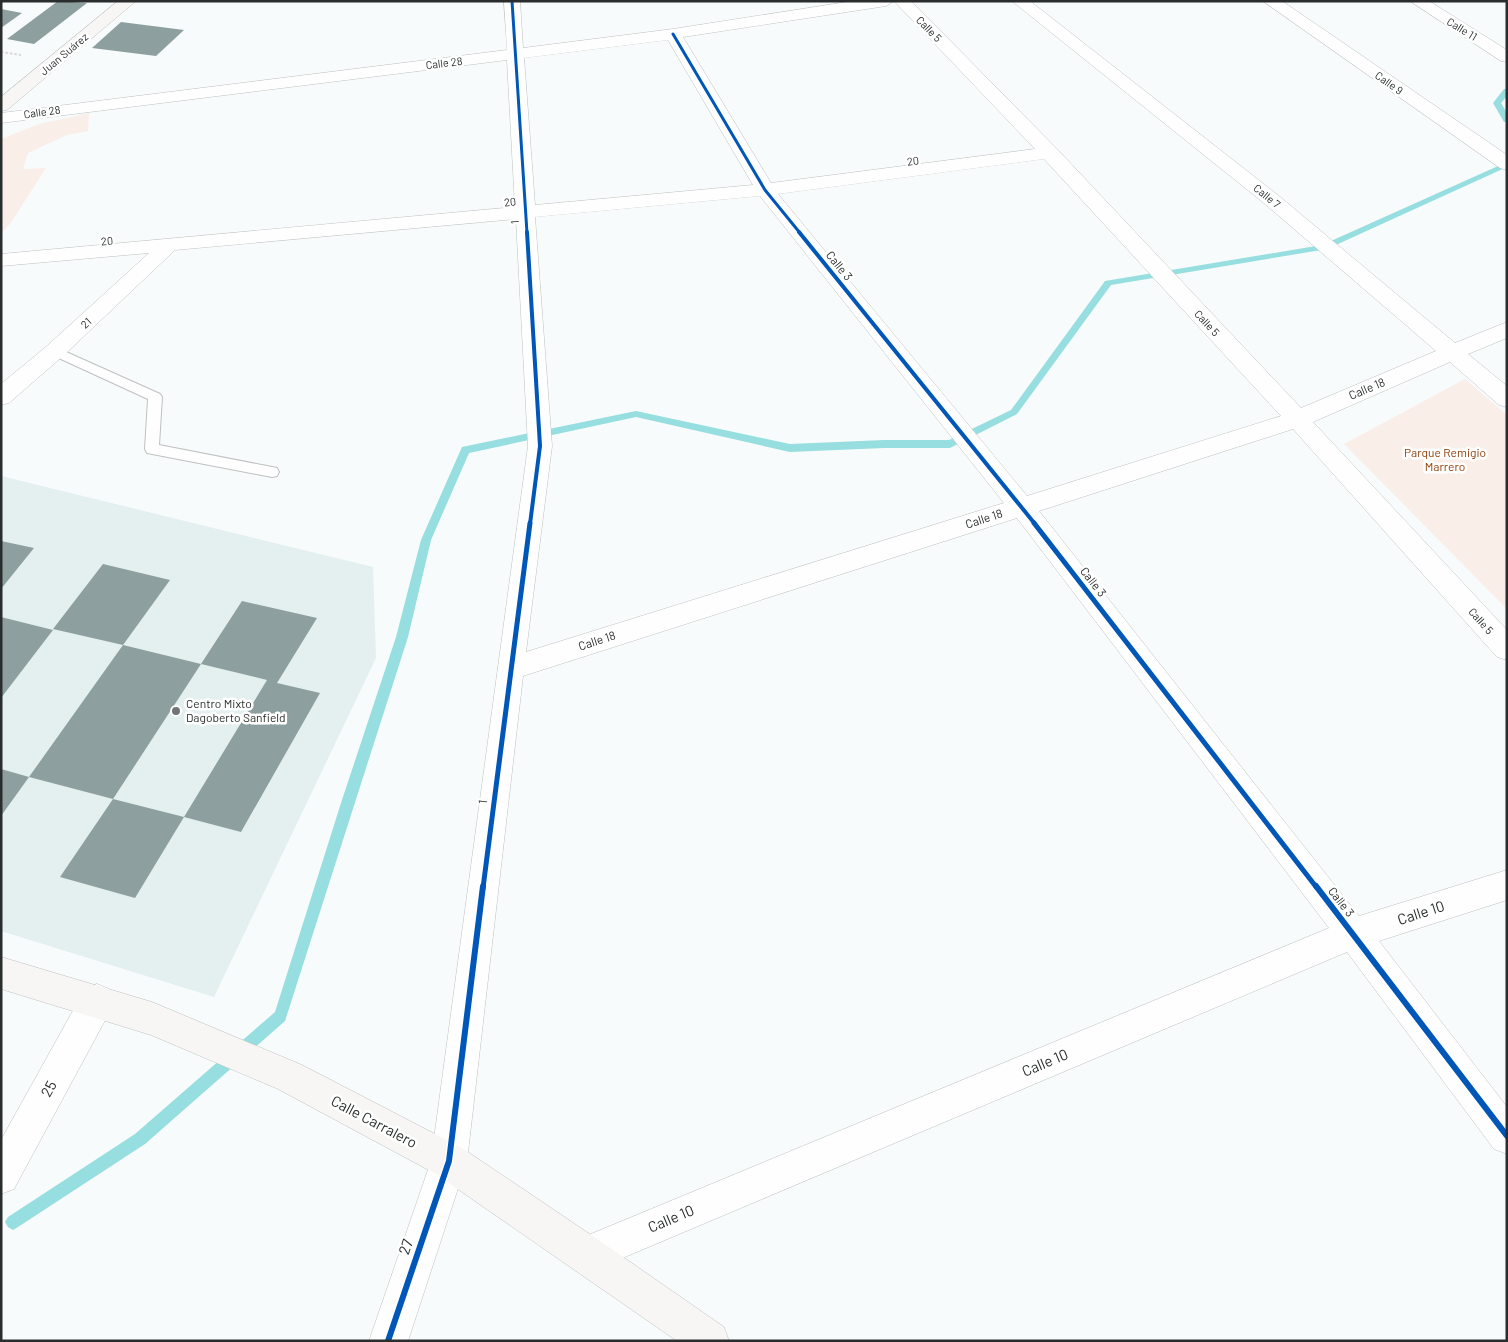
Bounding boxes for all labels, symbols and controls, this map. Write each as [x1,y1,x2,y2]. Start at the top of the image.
street label: Calle 5 [914,13,945,45]
street label: Calle 11 [1445,14,1480,43]
street label: Juan Suárez [37,30,90,77]
street label: Calle 28 [425,54,463,71]
street label: Calle 9 [1373,68,1406,97]
street label: Calle 28 [23,102,61,121]
street label: 20 [906,153,920,168]
street label: Calle 7 [1251,181,1283,210]
street label: 20 [503,194,517,209]
street label: 1 [508,220,521,224]
street label: 20 [100,233,114,248]
street label: Calle 3 [824,248,856,283]
street label: Calle 5 [1192,307,1223,339]
street label: 21 [78,315,94,331]
street label: Calle 18 [1346,374,1387,402]
park label: Parque Remigio Marrero [1404,445,1486,473]
street label: Calle 18 [963,506,1004,531]
street label: Calle 3 [1078,564,1110,599]
street label: Calle 5 [1466,605,1497,637]
street label: Calle 18 [576,628,617,653]
place label: Centro Mixto Dagoberto Sanfield [186,696,286,724]
marker: Centro Mixto Dagoberto Sanfield [170,705,182,717]
street label: 1 [475,799,489,805]
street label: Calle 3 [1326,884,1358,919]
street label: Calle 10 [1395,896,1446,928]
street label: Calle 10 [1019,1044,1070,1080]
street label: 25 [36,1077,60,1100]
street label: Calle Carralero [328,1091,421,1151]
street label: Calle 10 [645,1200,696,1236]
street label: 27 [394,1237,416,1257]

